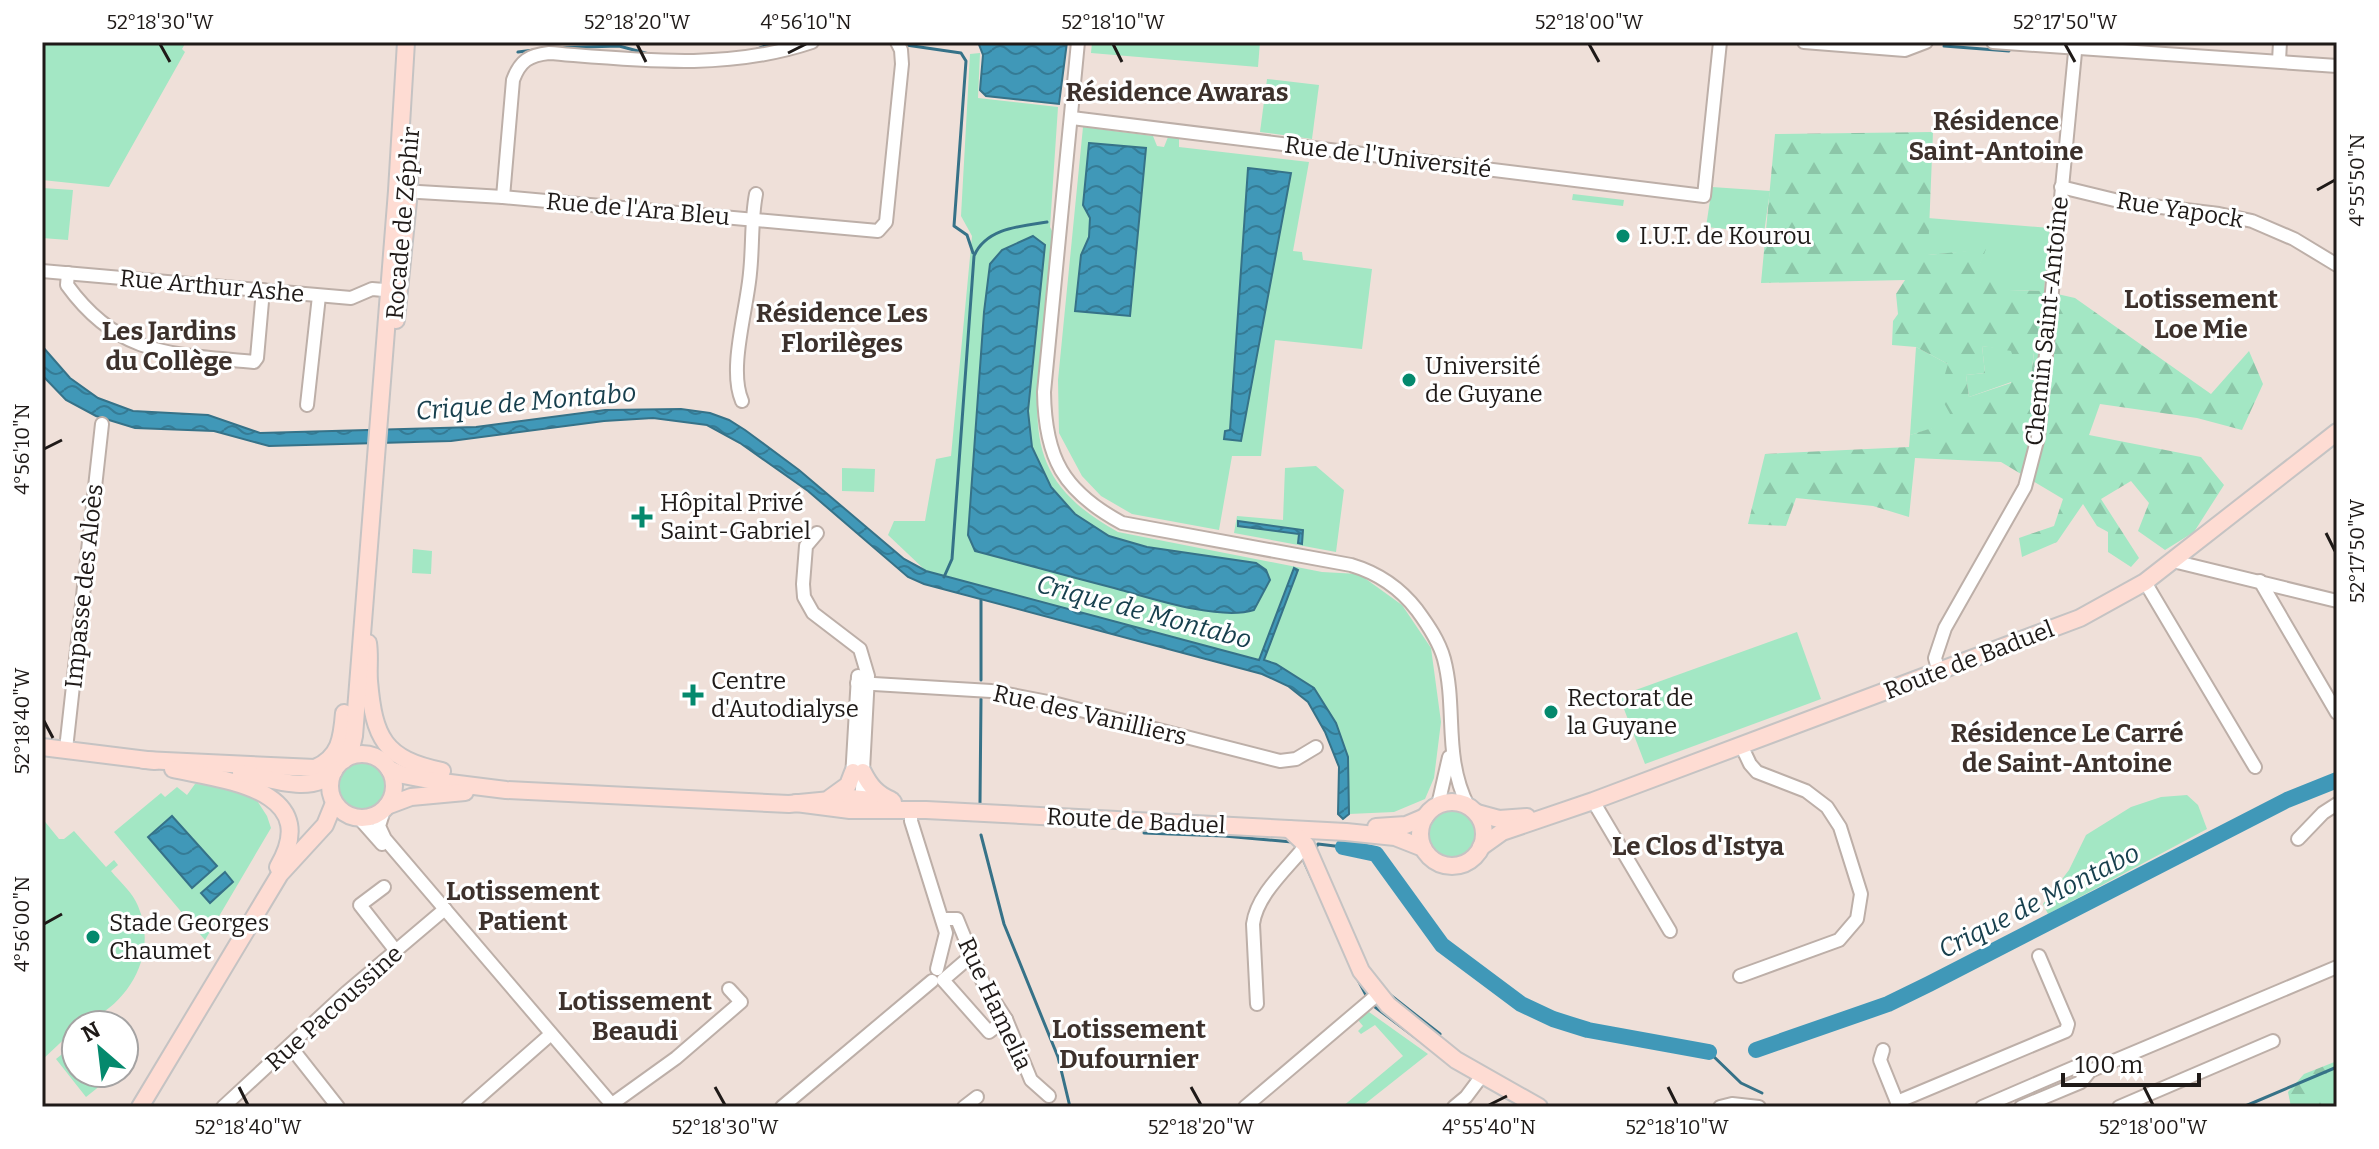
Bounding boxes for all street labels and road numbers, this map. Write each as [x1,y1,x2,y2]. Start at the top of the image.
street label: Rocade de Zéphir [381,125,425,320]
street label: Rue de l'Université [1283,130,1493,184]
street label: Rue Yapock [2115,186,2246,234]
street label: Rue de l'Ara Bleu [545,187,731,231]
street label: Chemin Saint-Antoine [2020,195,2074,447]
street label: Rue Arthur Ashe [119,264,305,308]
street label: Impasse des Aloès [59,482,109,690]
street label: Route de Baduel [1880,615,2058,705]
street label: Rue des Vanilliers [990,679,1190,751]
street label: Route de Baduel [1046,802,1227,840]
street label: Rue Hamelia [952,933,1038,1075]
street label: Rue Pacoussine [260,939,408,1077]

